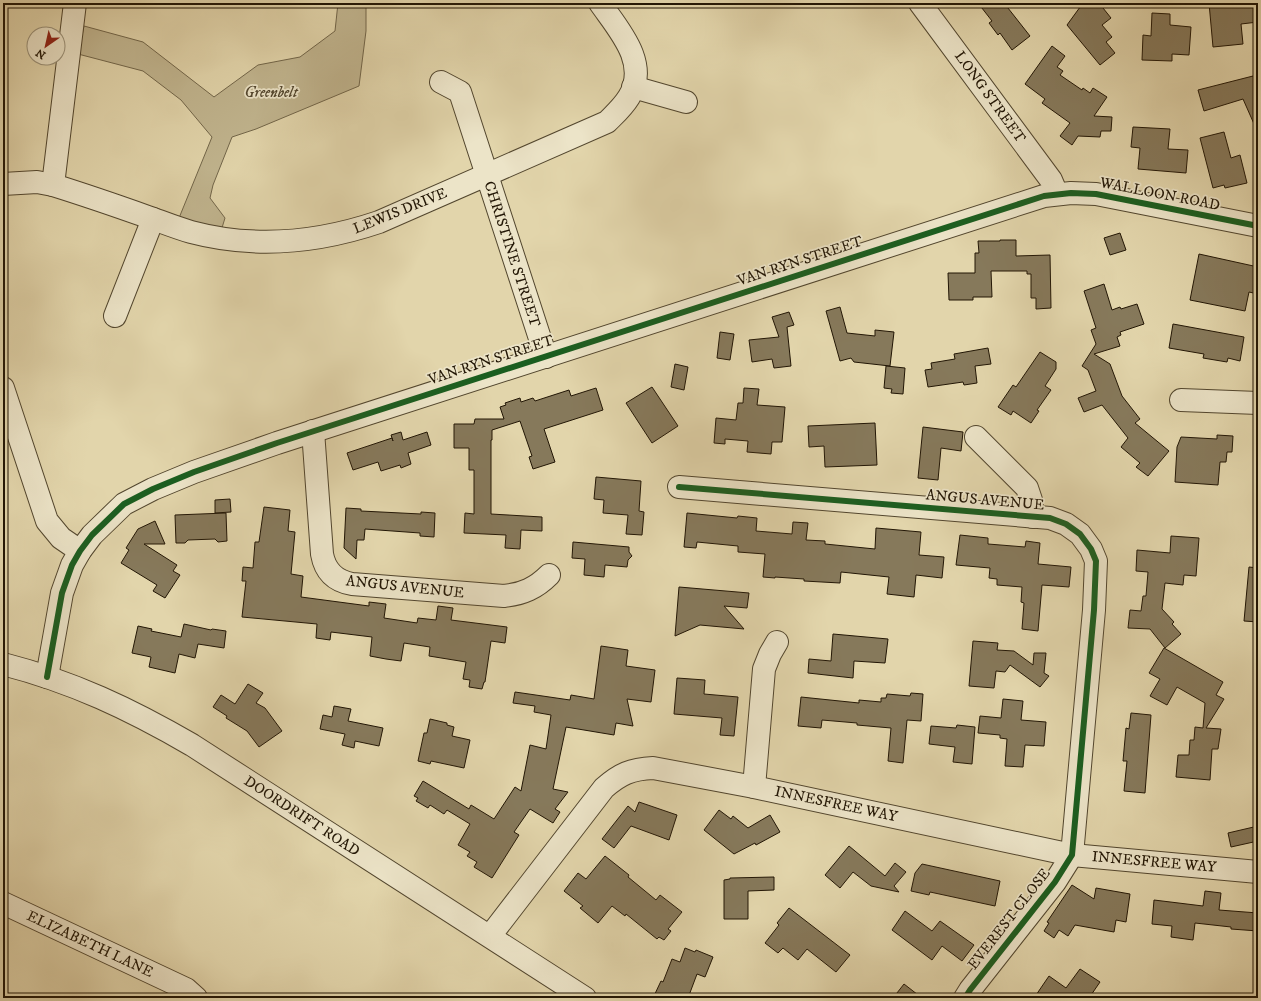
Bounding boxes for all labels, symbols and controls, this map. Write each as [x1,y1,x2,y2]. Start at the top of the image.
north arrow [26,26,66,66]
text: N [33,45,49,62]
street label: LONG STREET [950,47,1030,147]
park label: Greenbelt [244,83,299,102]
street label: WALLOON ROAD [1097,173,1222,215]
street label: CHRISTINE STREET [479,179,545,330]
street label: LEWIS DRIVE [350,183,450,238]
street label: VAN RYN STREET [734,232,866,291]
street label: VAN RYN STREET [425,331,557,390]
street label: ANGUS AVENUE [925,485,1045,515]
street label: ANGUS AVENUE [345,571,465,603]
street label: DOORDRIFT ROAD [240,771,364,861]
street label: INNESFREE WAY [773,782,900,826]
street label: INNESFREE WAY [1091,847,1218,877]
street label: EVEREST CLOSE [963,864,1055,974]
street label: ELIZABETH LANE [24,906,157,982]

